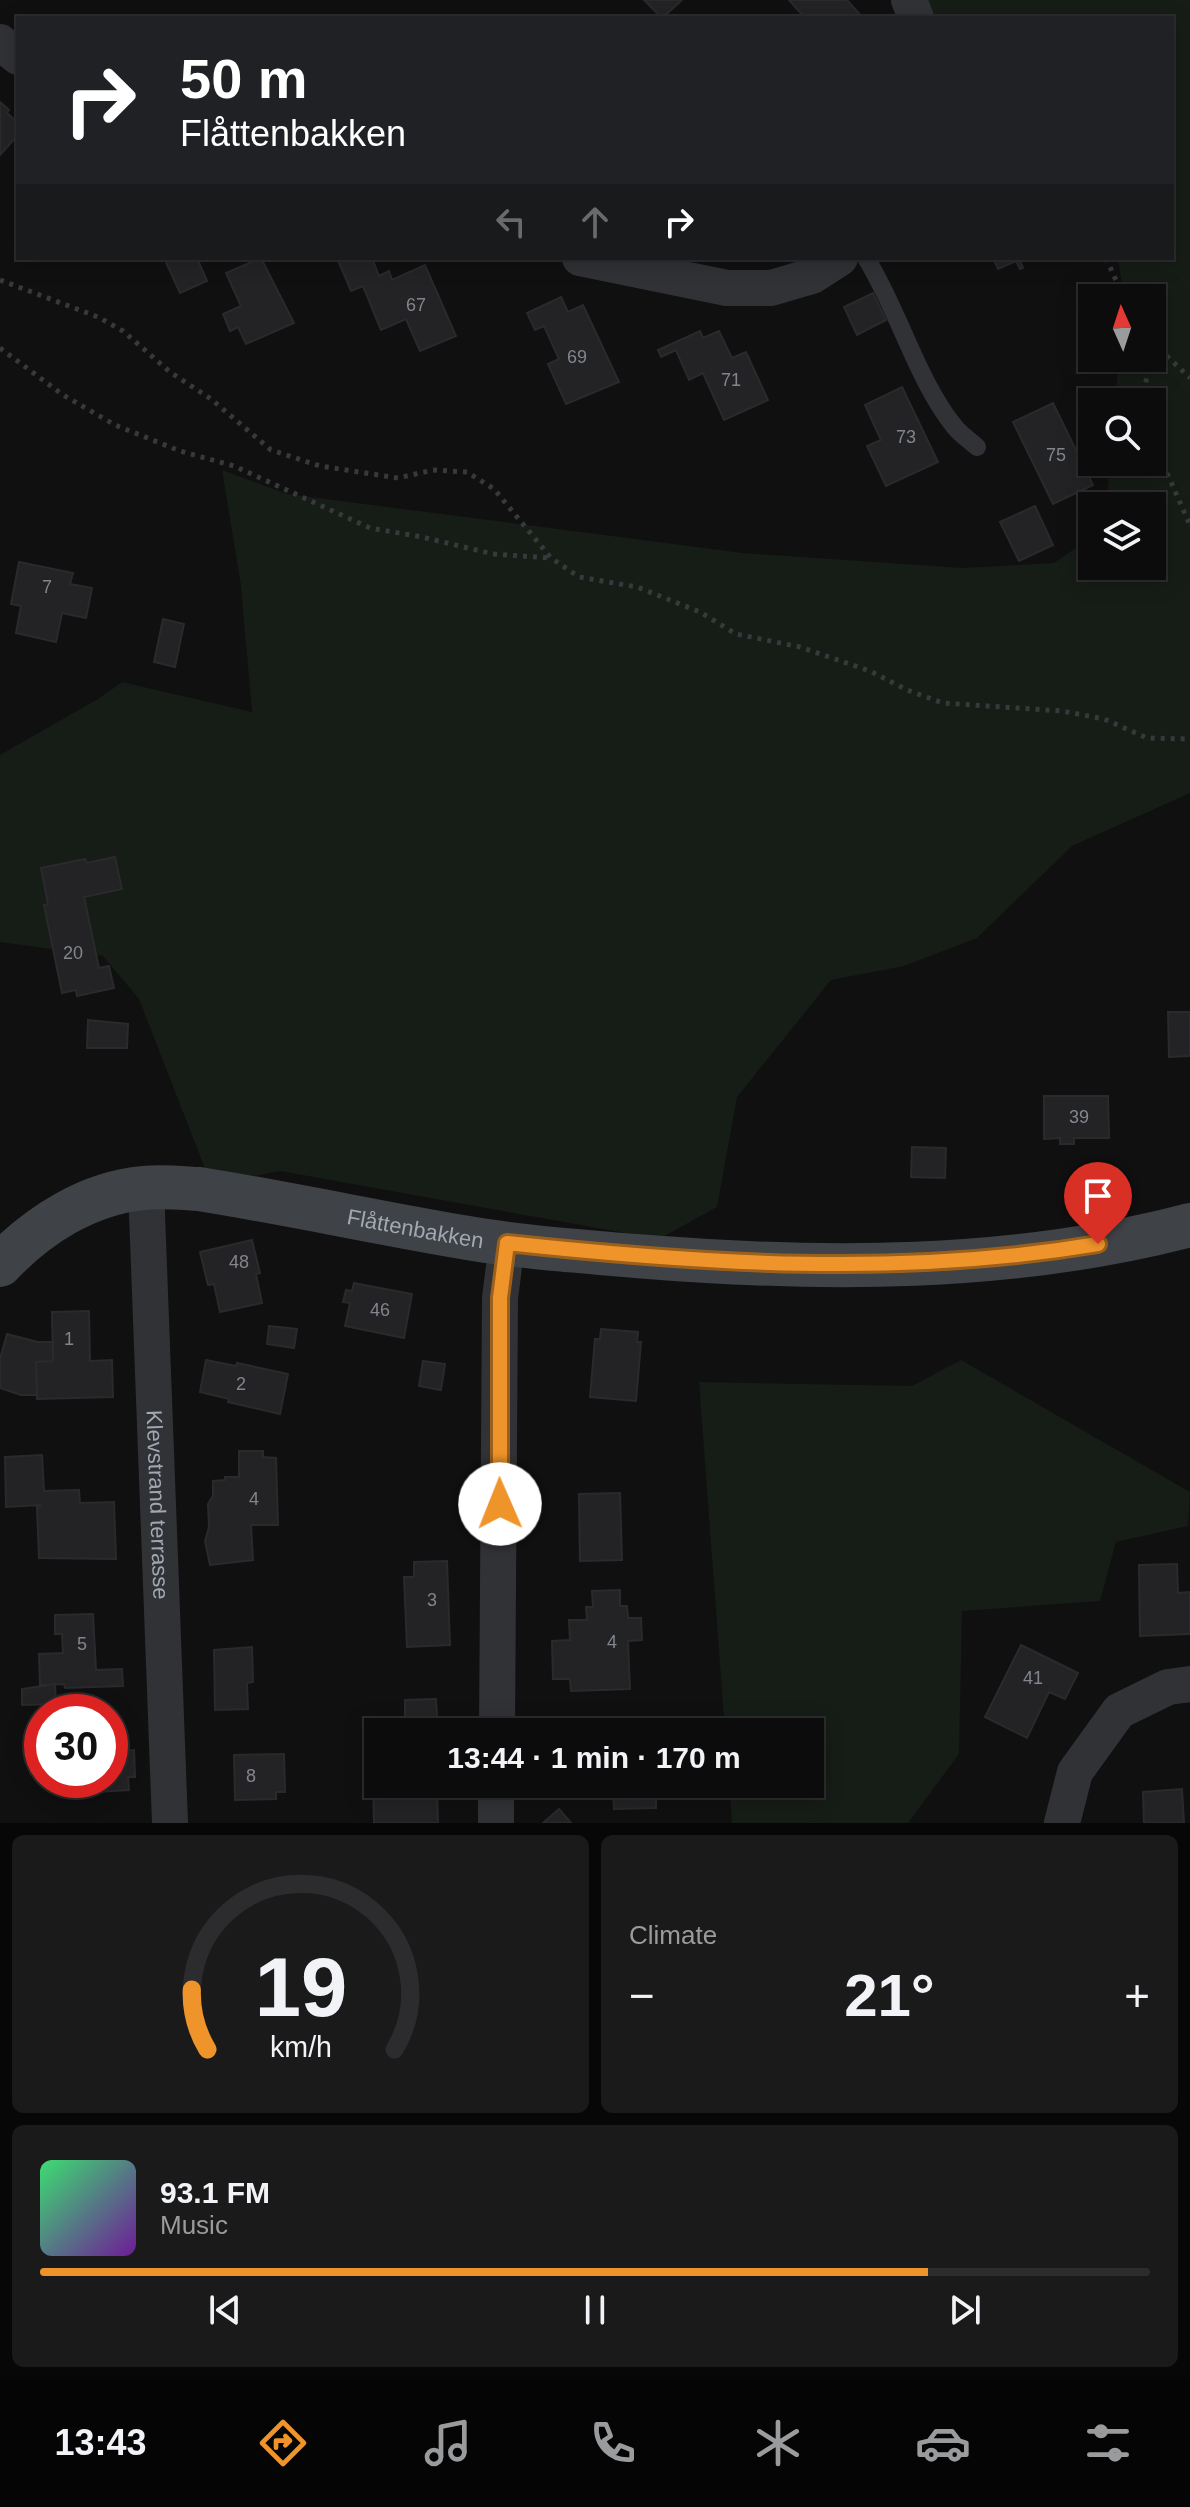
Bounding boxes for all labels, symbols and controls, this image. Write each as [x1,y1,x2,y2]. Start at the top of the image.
text: 50 m [180,47,308,110]
icon: right [48,48,152,152]
text: Flåttenbakken [180,113,406,154]
icon: left [489,200,533,244]
icon: ahead [573,200,617,244]
icon: right [657,200,701,244]
north arrow [1078,284,1166,372]
map controls [1078,284,1166,580]
house number: 67 [406,295,426,315]
house number: 69 [567,347,587,367]
house number: 71 [721,370,741,390]
button: search [1078,388,1166,476]
house number: 73 [896,427,916,447]
house number: 75 [1046,445,1066,465]
button: layers [1078,492,1166,580]
house number: 7 [42,577,52,597]
house number: 20 [63,943,83,963]
house number: 39 [1069,1107,1089,1127]
pin [1064,1162,1132,1244]
icon: arrive [1076,1174,1120,1218]
street label: Flåttenbakken [345,1204,485,1253]
house number: 48 [229,1252,249,1272]
house number: 46 [370,1300,390,1320]
house number: 1 [64,1329,74,1349]
house number: 2 [236,1374,246,1394]
street label: Klevstrand terrasse [141,1410,174,1600]
position arrow [458,1462,542,1546]
house number: 4 [249,1489,259,1509]
house number: 3 [427,1590,437,1610]
house number: 4 [607,1632,617,1652]
house number: 5 [77,1634,87,1654]
house number: 41 [1023,1668,1043,1688]
speed limit sign: 30 [24,1694,128,1798]
text: 13:44 · 1 min · 170 m [447,1741,741,1774]
house number: 8 [246,1766,256,1786]
text: Climate [629,1920,717,1950]
text: 19 [254,1941,347,2034]
text: 21° [844,1962,935,2029]
text: − [629,1971,655,2020]
text: + [1124,1971,1150,2020]
text: km/h [270,2031,331,2063]
text: 93.1 FM [160,2176,270,2209]
text: Music [160,2210,228,2240]
icon: previous [203,2288,247,2332]
icon: pause [573,2288,617,2332]
icon: next [943,2288,987,2332]
icon: directions [255,2415,311,2471]
icon: music [420,2415,476,2471]
icon: phone [585,2415,641,2471]
icon: climate [750,2415,806,2471]
icon: car [915,2415,971,2471]
icon: filters [1080,2415,1136,2471]
text: 13:43 [54,2422,147,2463]

